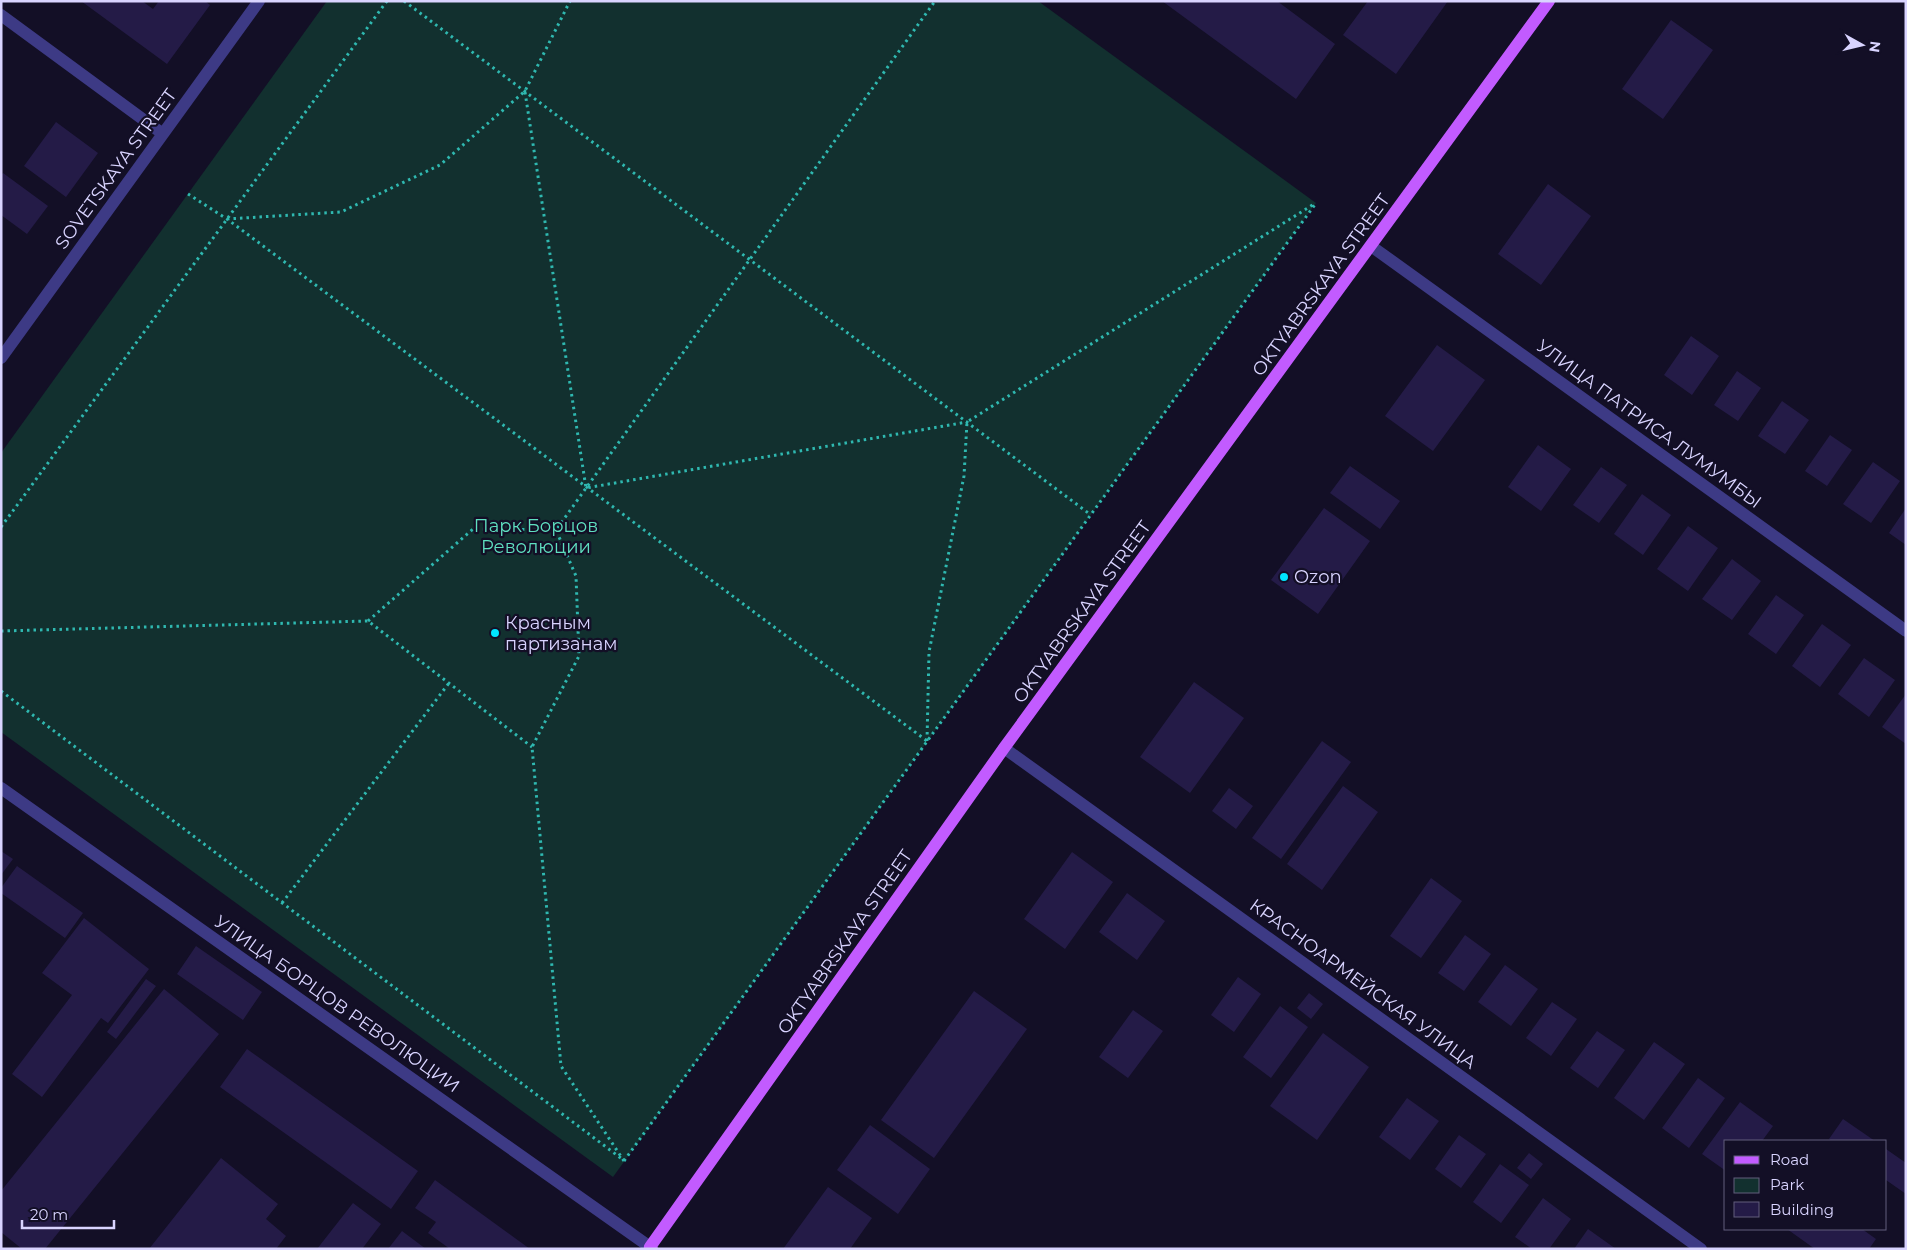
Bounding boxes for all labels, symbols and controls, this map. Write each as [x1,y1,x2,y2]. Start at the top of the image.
north arrow [1837,20,1887,70]
text: N [1865,40,1885,54]
street label: SOVETSKAYA STREET [51,84,182,253]
street label: OKTYABRSKAYA STREET [1247,189,1395,380]
street label: УЛИЦА ПАТРИСА ЛУМУМБЫ [1532,335,1766,513]
park label: Парк Борцов Революции [474,515,598,558]
street label: OKTYABRSKAYA STREET [1008,516,1156,707]
place label: Ozon [1294,566,1342,588]
marker: Ozon [1278,571,1290,583]
place label: Красным партизанам [505,612,617,655]
marker: Красным партизанам [489,627,501,639]
street label: OKTYABRSKAYA STREET [773,845,917,1038]
street label: КРАСНОАРМЕЙСКАЯ УЛИЦА [1245,894,1481,1074]
street label: УЛИЦА БОРЦОВ РЕВОЛЮЦИИ [210,911,464,1097]
legend [1724,1140,1887,1230]
text: Road [1770,1150,1809,1169]
text: Park [1770,1175,1804,1194]
scale bar [22,1198,115,1230]
text: Building [1770,1200,1834,1219]
text: 20 m [30,1205,68,1224]

